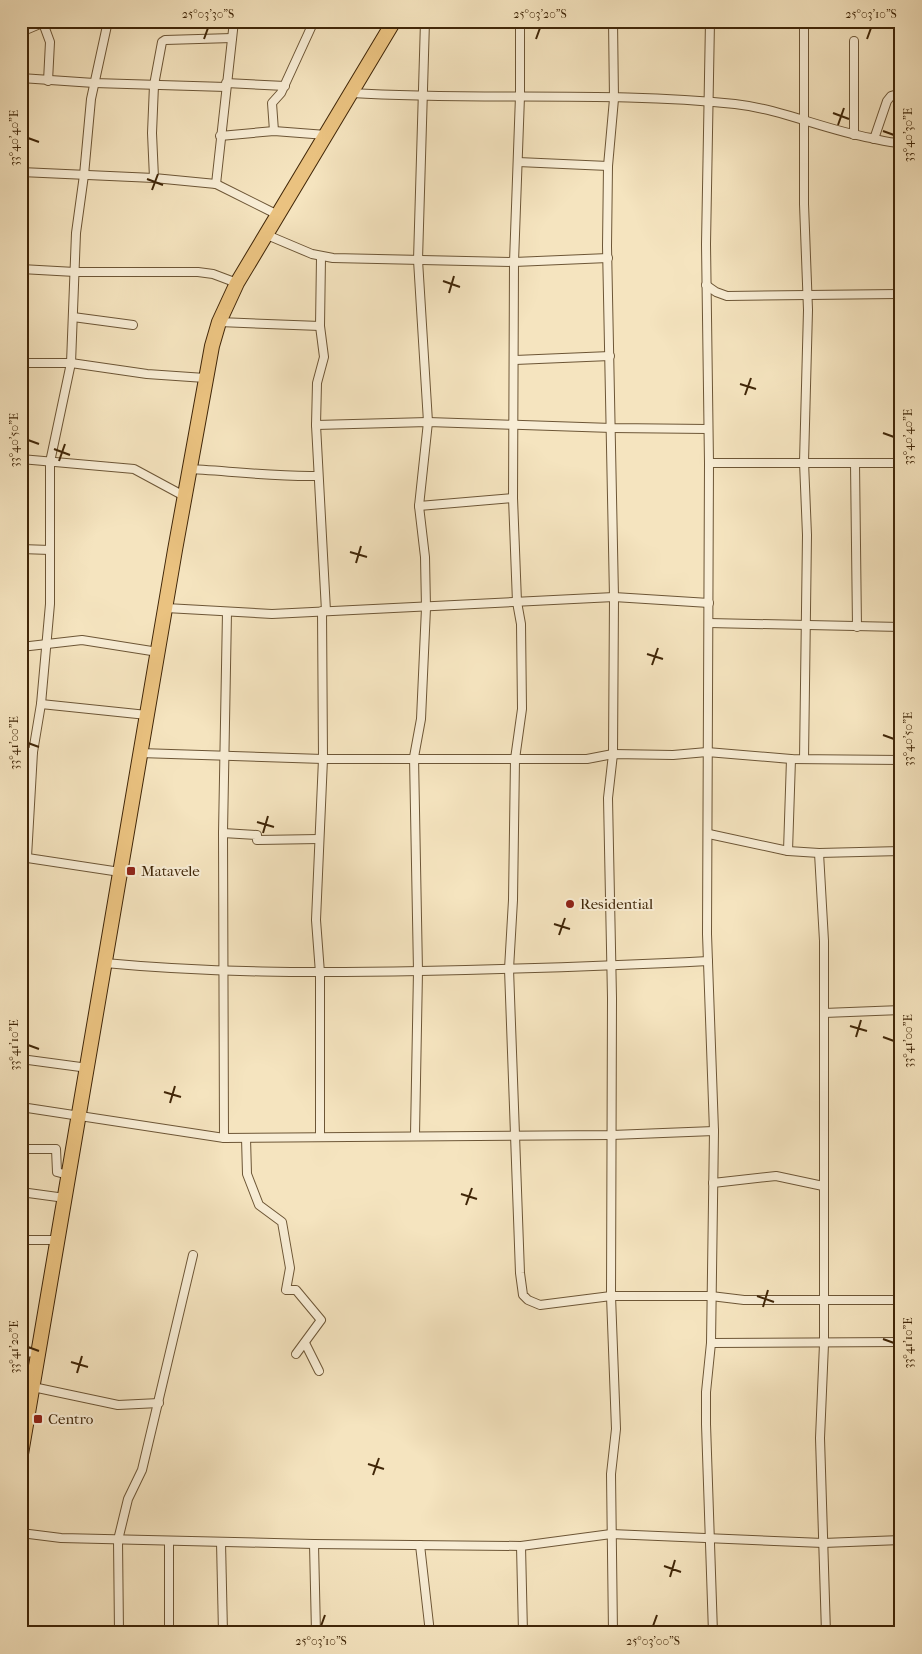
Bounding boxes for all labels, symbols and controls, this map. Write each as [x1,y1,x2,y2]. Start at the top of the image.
text: 25°03'30"S [182,7,234,21]
text: 25°03'20"S [513,7,567,21]
text: 25°03'10"S [845,7,897,21]
text: 33°40'30"E [901,108,915,162]
text: 33°40'40"E [7,110,21,166]
text: 33°40'40"E [901,409,915,465]
text: 33°40'50"E [7,413,21,467]
text: 33°40'50"E [901,712,915,766]
text: 33°41'00"E [7,716,21,770]
place label: Matavele [141,862,200,880]
marker: Matavele [125,865,137,877]
place label: Residential [580,895,653,913]
marker: Residential [564,898,576,910]
text: 33°41'00"E [901,1014,915,1068]
text: 33°41'10"E [7,1020,21,1070]
text: 33°41'10"E [901,1318,915,1368]
text: 33°41'20"E [7,1321,21,1373]
place label: Centro [48,1410,94,1428]
marker: Centro [32,1413,44,1425]
text: 25°03'10"S [295,1634,347,1648]
text: 25°03'00"S [626,1634,680,1648]

